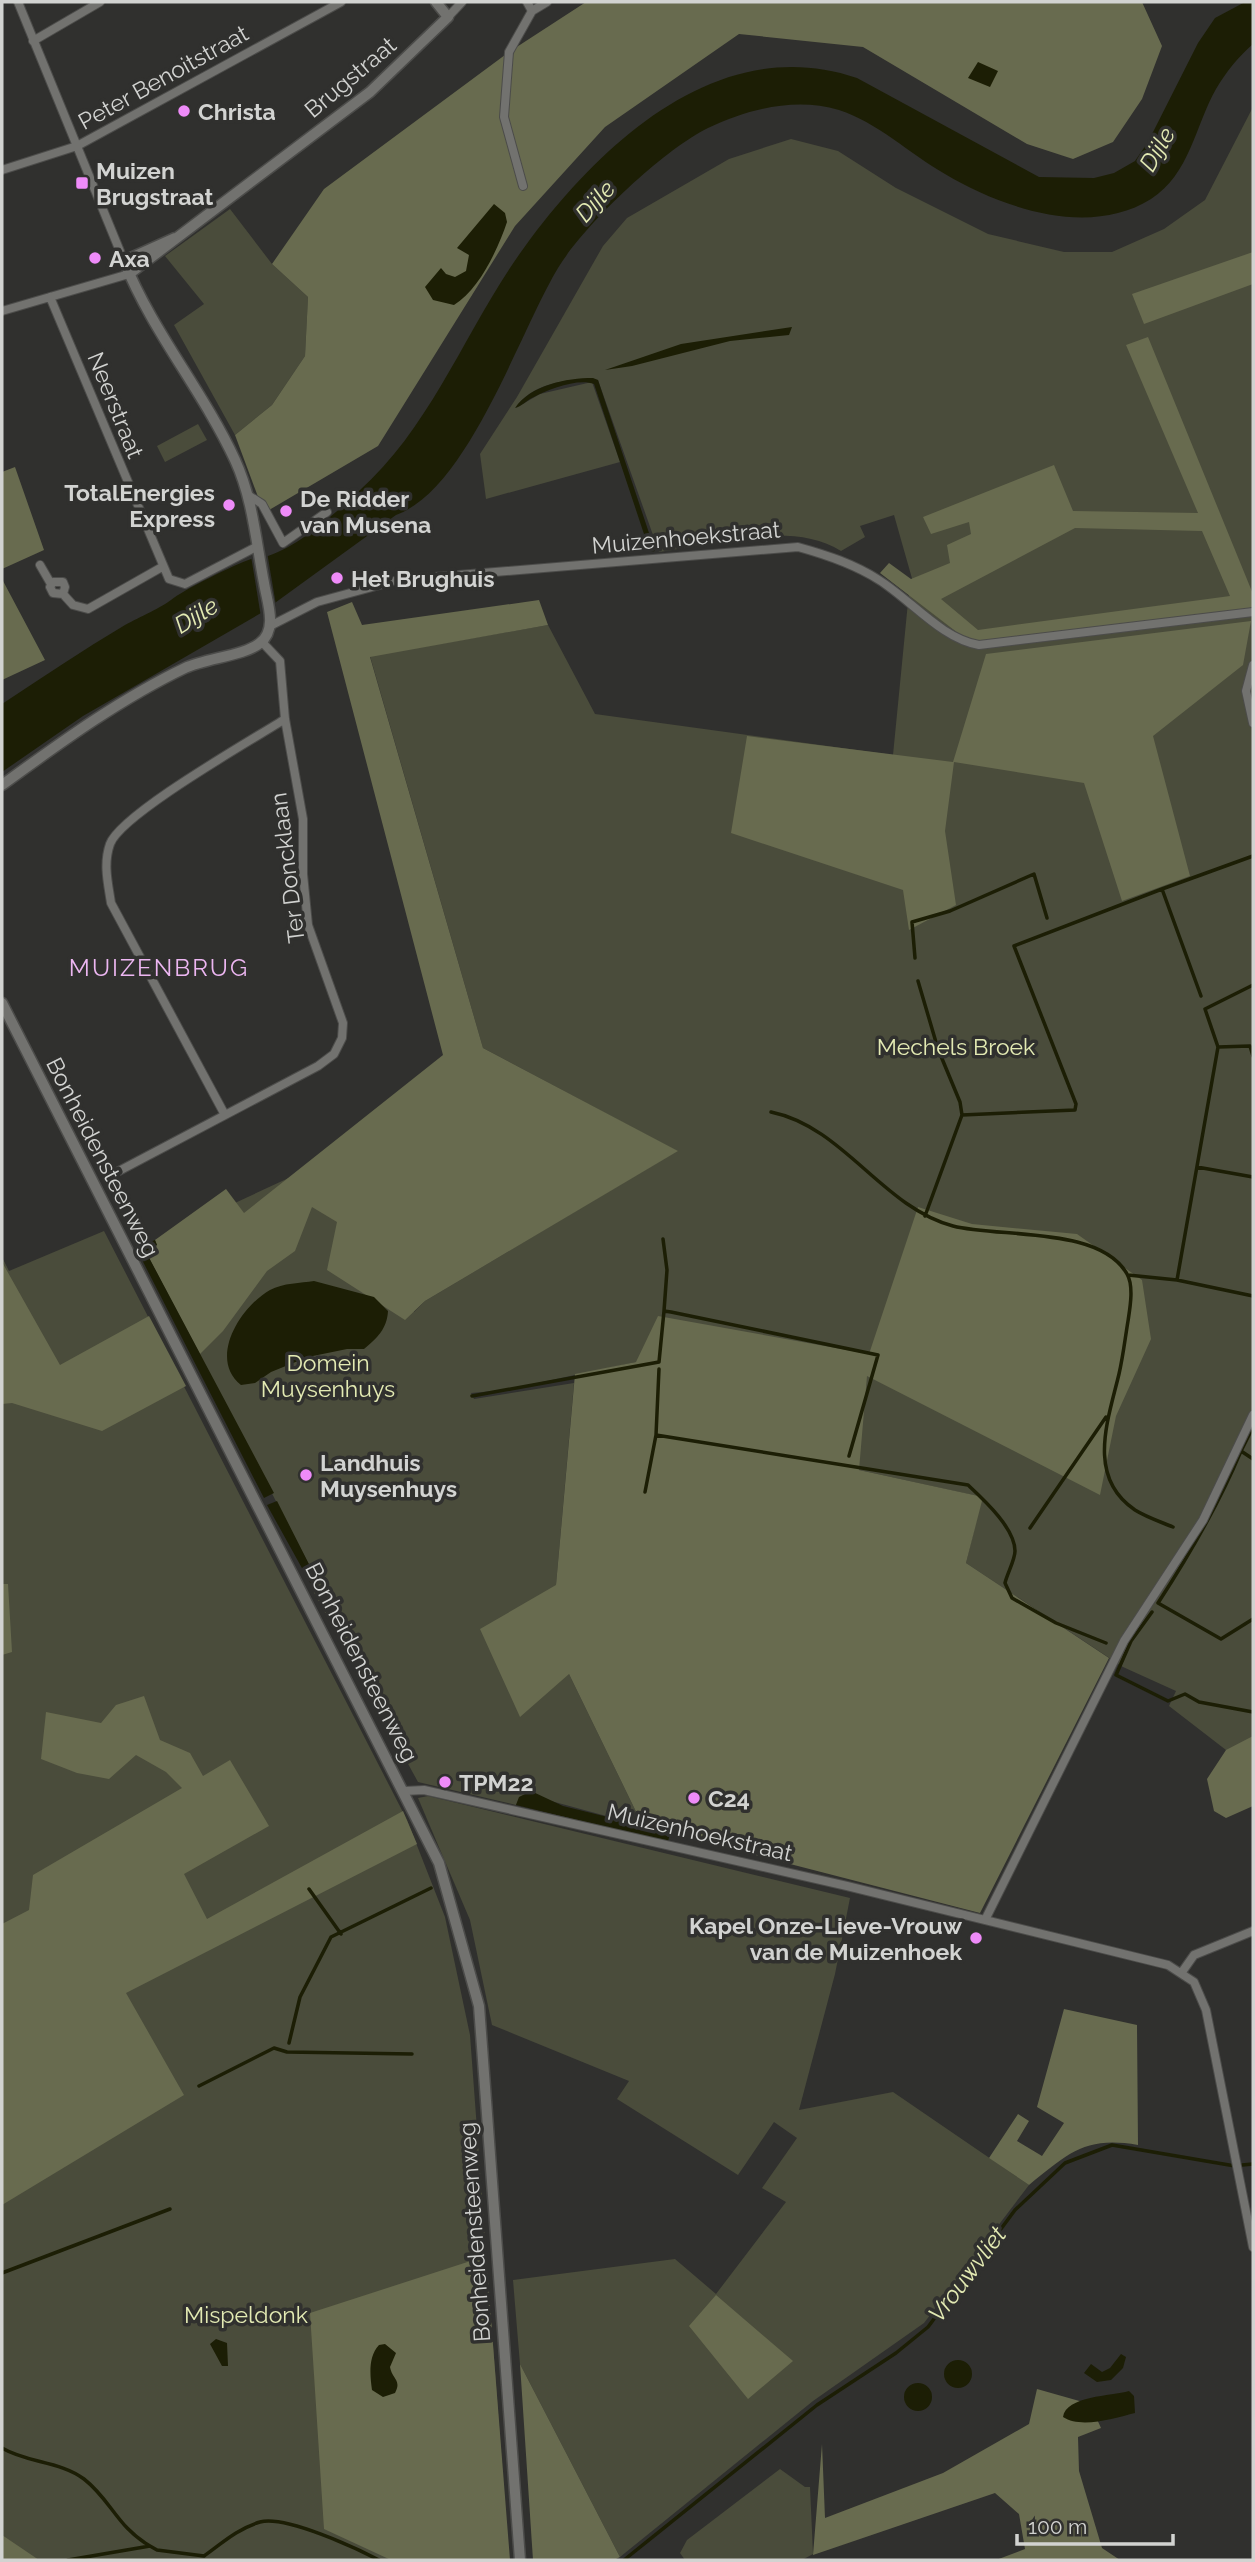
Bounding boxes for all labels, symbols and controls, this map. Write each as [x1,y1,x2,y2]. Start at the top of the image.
street label: Peter Benoitstraat [73,19,253,135]
street label: Brugstraat [299,31,401,123]
place label: Christa [198,98,276,125]
marker: Christa [176,103,192,119]
water label: Dijle [1133,122,1181,176]
place label: Muizen Brugstraat [96,157,214,210]
water label: Dijle [569,174,621,228]
marker: Muizen Brugstraat [74,175,90,191]
place label: Axa [109,245,150,272]
marker: Axa [87,250,103,266]
street label: Neerstraat [82,348,150,462]
place label: TotalEnergies Express [64,479,215,532]
place label: De Ridder van Musena [300,485,431,538]
marker: TotalEnergies Express [221,497,237,513]
marker: De Ridder van Musena [278,503,294,519]
street label: Muizenhoekstraat [591,515,782,559]
place label: Het Brughuis [351,565,495,592]
marker: Het Brughuis [329,570,345,586]
water label: Dijle [169,591,223,639]
street label: Ter Doncklaan [264,791,310,945]
district label: MUIZENBRUG [69,953,249,982]
park label: Mechels Broek [877,1033,1035,1060]
street label: Bonheidensteenweg [41,1053,165,1261]
park label: Domein Muysenhuys [261,1349,395,1402]
place label: Landhuis Muysenhuys [320,1449,457,1502]
marker: Landhuis Muysenhuys [298,1467,314,1483]
street label: Bonheidensteenweg [300,1558,424,1766]
place label: TPM22 [459,1769,533,1796]
marker: TPM22 [437,1774,453,1790]
place label: C24 [708,1785,750,1812]
marker: C24 [686,1790,702,1806]
street label: Muizenhoekstraat [605,1798,795,1866]
place label: Kapel Onze-Lieve-Vrouw van de Muizenhoek [689,1912,963,1965]
marker: Kapel Onze-Lieve-Vrouw van de Muizenhoek [968,1930,984,1946]
street label: Bonheidensteenweg [453,2121,495,2343]
water label: Vrouwvliet [922,2220,1012,2327]
park label: Mispeldonk [184,2301,308,2328]
scale bar [1017,2502,1173,2546]
text: 100 m [1028,2514,1087,2539]

